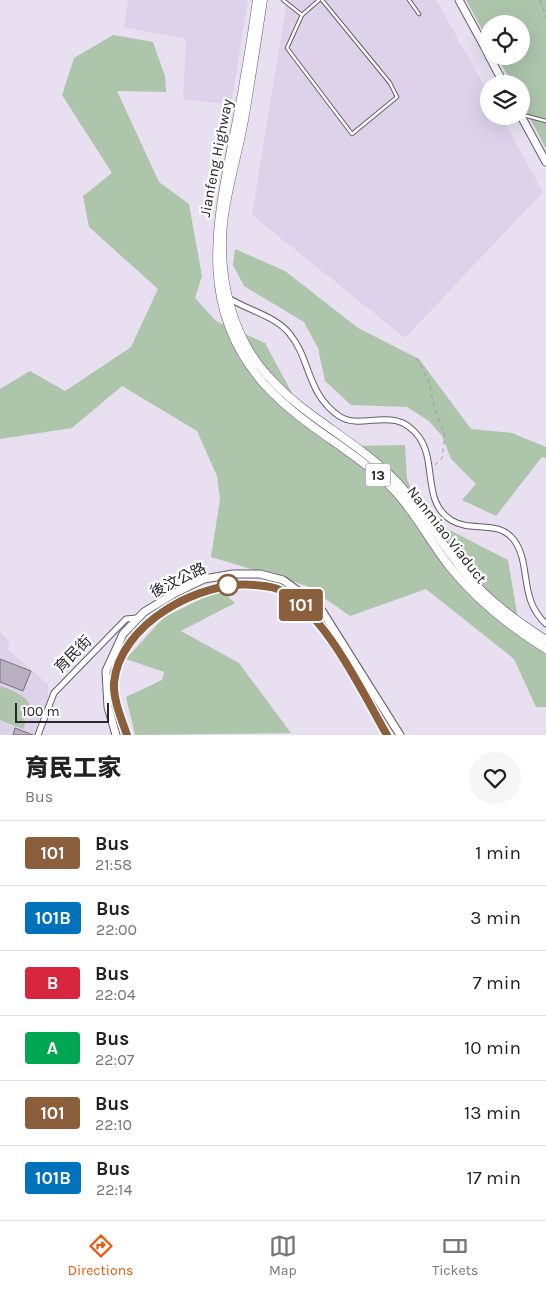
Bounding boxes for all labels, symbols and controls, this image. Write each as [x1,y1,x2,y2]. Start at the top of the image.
map controls [480,15,530,125]
button: locate [480,15,530,65]
button: layers [480,75,530,125]
street label: Jianfeng Highway [196,97,236,219]
road number: 13 [366,464,390,486]
street label: Nanmiao Viaduct [403,483,491,588]
street label: 後汶公路 [147,559,209,601]
unlabelled marker [217,574,239,596]
line badge: 101 [272,589,330,621]
text: 101 [289,594,313,616]
street label: 育民街 [51,632,95,676]
scale bar [15,700,109,723]
text: 100 m [22,703,60,720]
button: heart [469,752,521,804]
text: 育民工家 [25,754,121,782]
text: Bus [25,787,53,806]
text: Bus [95,833,129,855]
text: 101 [40,842,65,864]
text: 1 min [475,842,521,864]
text: 21:58 [95,855,132,874]
text: Bus [96,898,130,920]
text: 101B [35,907,71,929]
text: 3 min [470,907,521,929]
text: 22:00 [96,920,137,939]
text: Bus [95,963,129,985]
text: B [47,972,58,994]
text: 7 min [473,972,521,994]
text: 22:04 [95,985,136,1004]
text: Bus [95,1028,129,1050]
text: A [47,1037,58,1059]
text: 10 min [464,1037,521,1059]
text: 22:07 [95,1050,134,1069]
text: Bus [95,1093,129,1115]
text: 101 [40,1102,65,1124]
text: 13 min [464,1102,521,1124]
text: 22:10 [95,1115,132,1134]
text: Bus [96,1158,130,1180]
text: 101B [35,1167,71,1189]
text: 17 min [466,1167,521,1189]
text: 22:14 [96,1180,132,1199]
tab: Directions [68,1232,133,1279]
tab: Map [269,1232,297,1279]
tab: Tickets [432,1232,478,1279]

